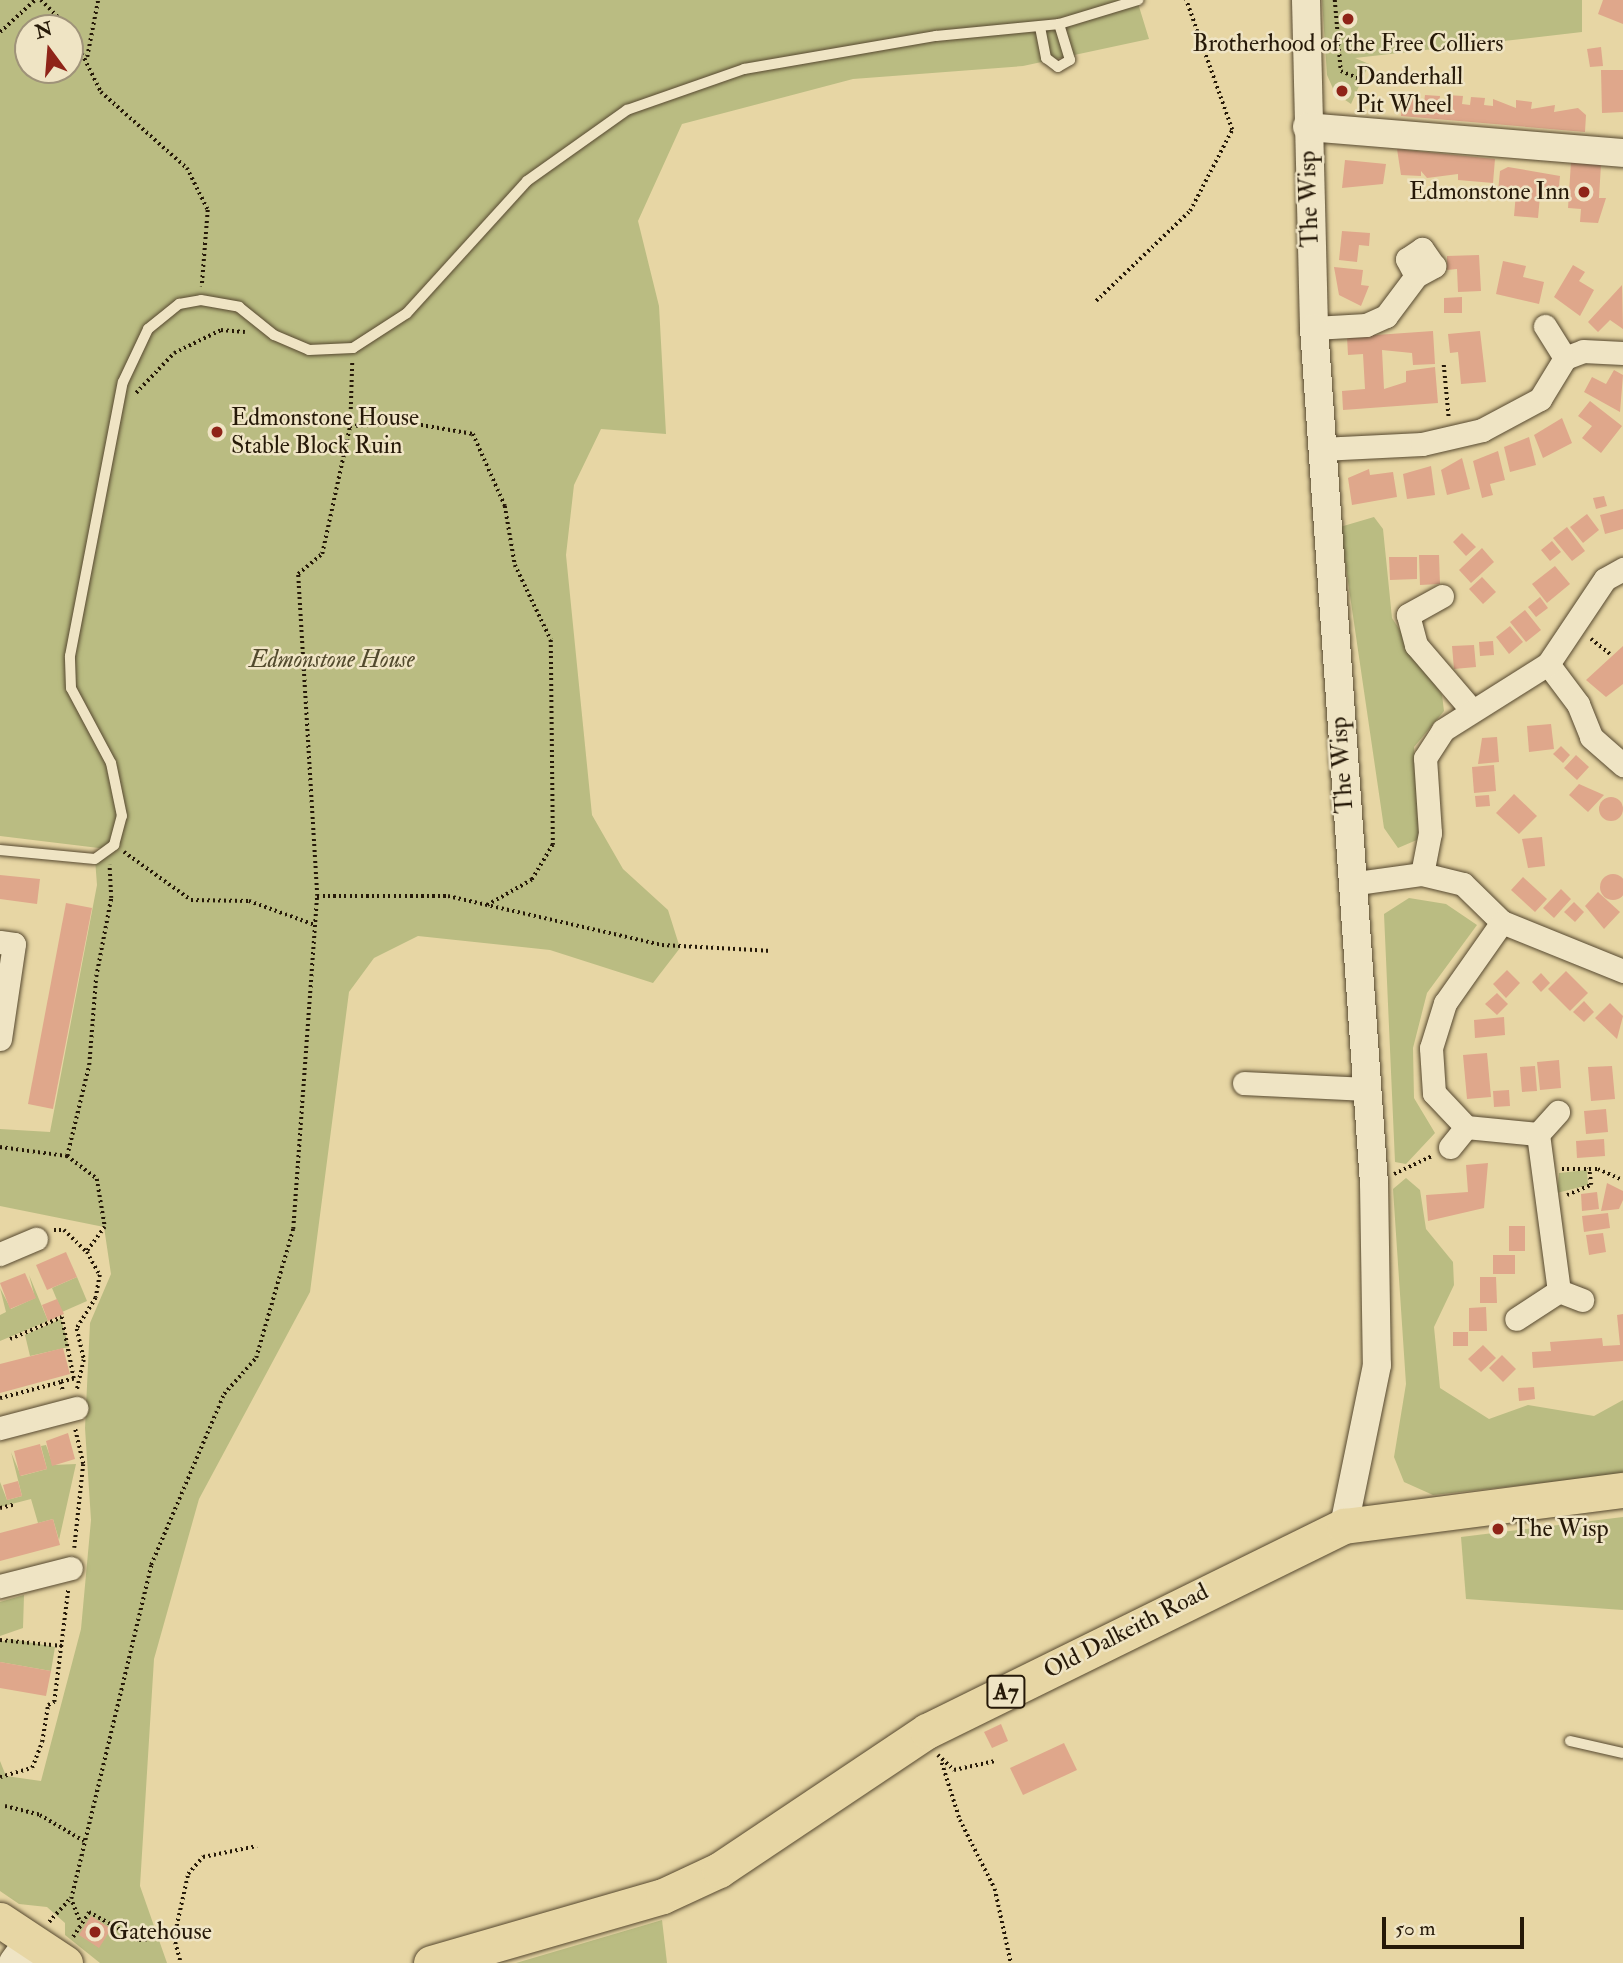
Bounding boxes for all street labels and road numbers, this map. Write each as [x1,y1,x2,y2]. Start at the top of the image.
street label: The Wisp [1293,150,1325,248]
street label: The Wisp [1324,716,1360,814]
street label: Old Dalkeith Road [1039,1577,1213,1685]
road number: A7 [985,1672,1027,1712]

